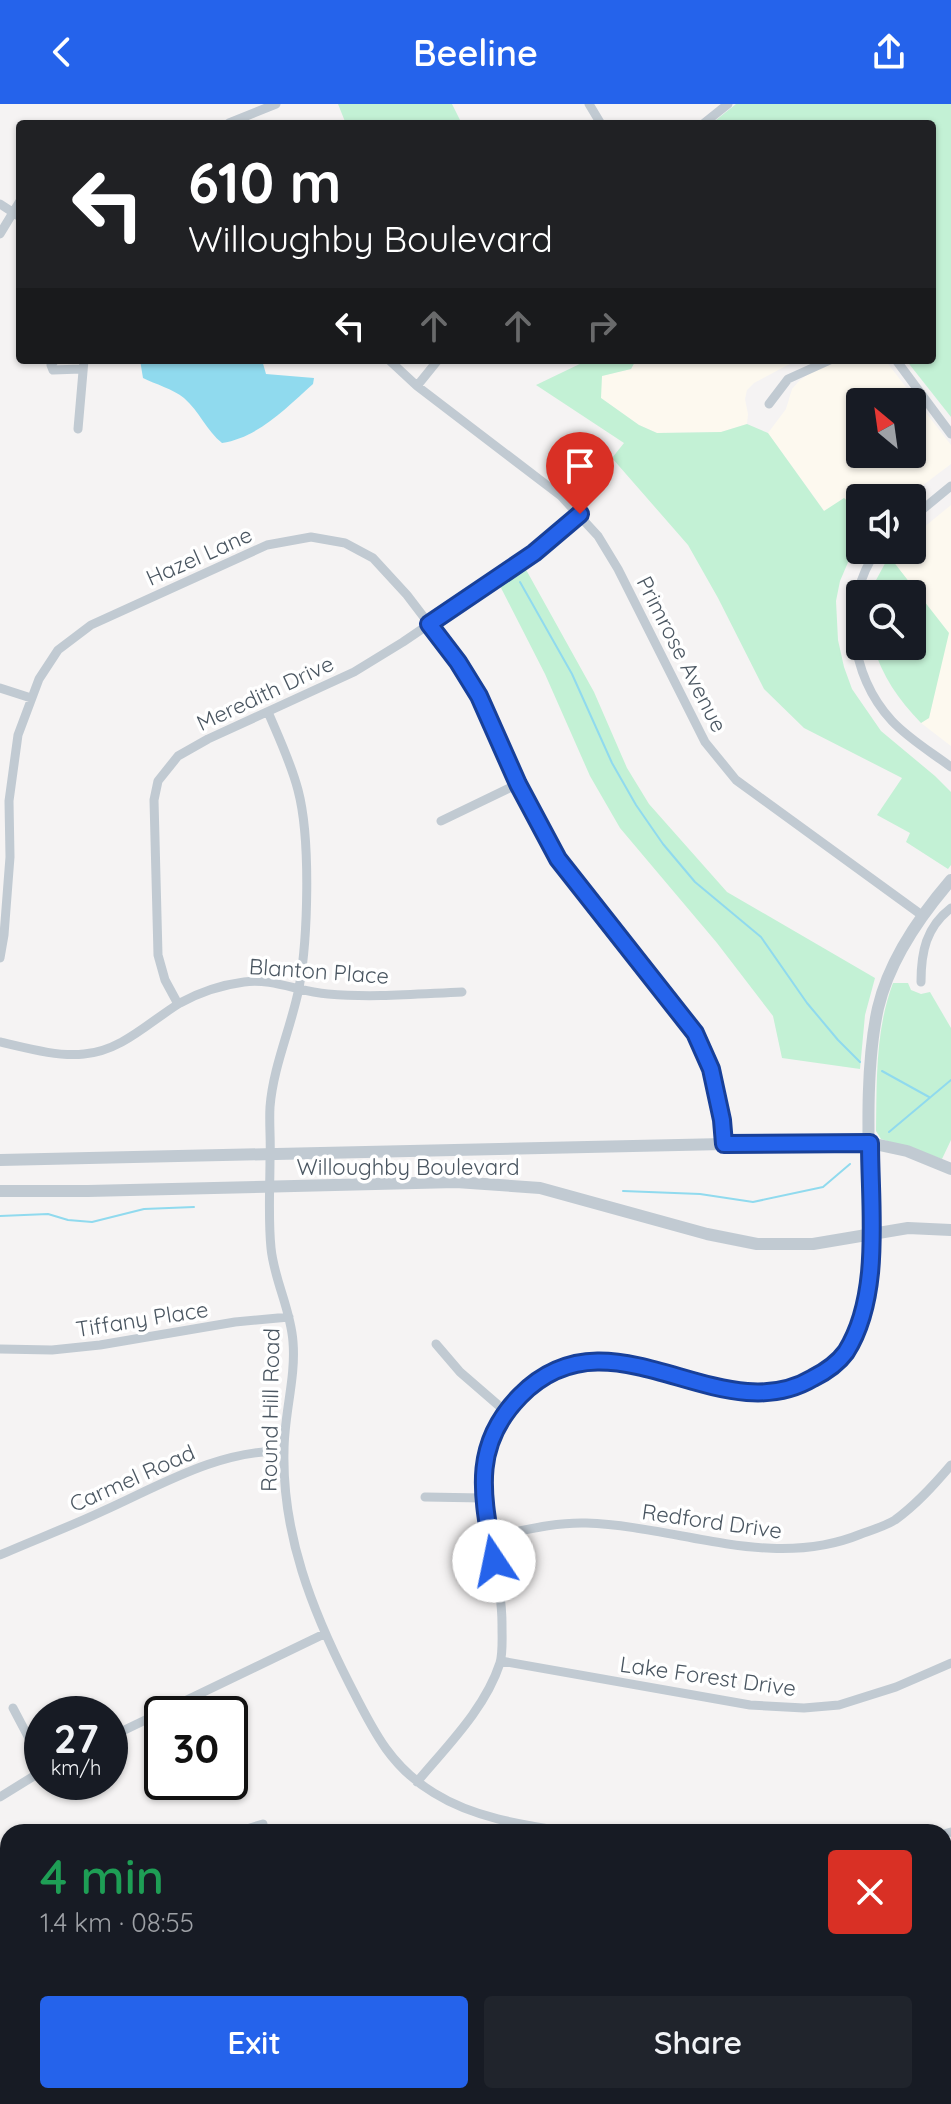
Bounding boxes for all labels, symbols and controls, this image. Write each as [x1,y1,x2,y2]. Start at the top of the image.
icon: back [40,30,84,74]
text: Beeline [413,30,538,75]
icon: share [867,30,911,74]
text: 610 m [188,147,341,217]
icon: left [56,152,160,256]
text: Willoughby Boulevard [188,216,553,261]
icon: left [328,304,372,348]
icon: ahead [412,304,456,348]
icon: ahead [496,304,540,348]
icon: right [580,304,624,348]
north arrow [846,388,926,468]
map controls [846,388,926,660]
pin [546,432,614,514]
icon: arrive [558,444,602,488]
button: sound [846,484,926,564]
street label: Hazel Lane [142,520,256,592]
street label: Primrose Avenue [631,571,733,737]
button: search [846,580,926,660]
street label: Meredith Drive [192,649,338,737]
street label: Blanton Place [248,952,390,990]
street label: Willoughby Boulevard [296,1153,520,1181]
street label: Tiffany Place [74,1295,210,1343]
street label: Round Hill Road [255,1328,285,1492]
street label: Carmel Road [65,1438,199,1518]
street label: Redford Drive [640,1497,784,1545]
position arrow [452,1519,536,1603]
street label: Lake Forest Drive [618,1650,798,1702]
speed limit sign: 30 [144,1696,248,1800]
text: 27 [54,1713,98,1763]
text: km/h [51,1755,101,1780]
text: 4 min [40,1846,164,1906]
button: close [828,1850,912,1934]
text: 1.4 km · 08:55 [40,1906,194,1939]
button: Exit [40,1996,468,2088]
button: Share [484,1996,912,2088]

